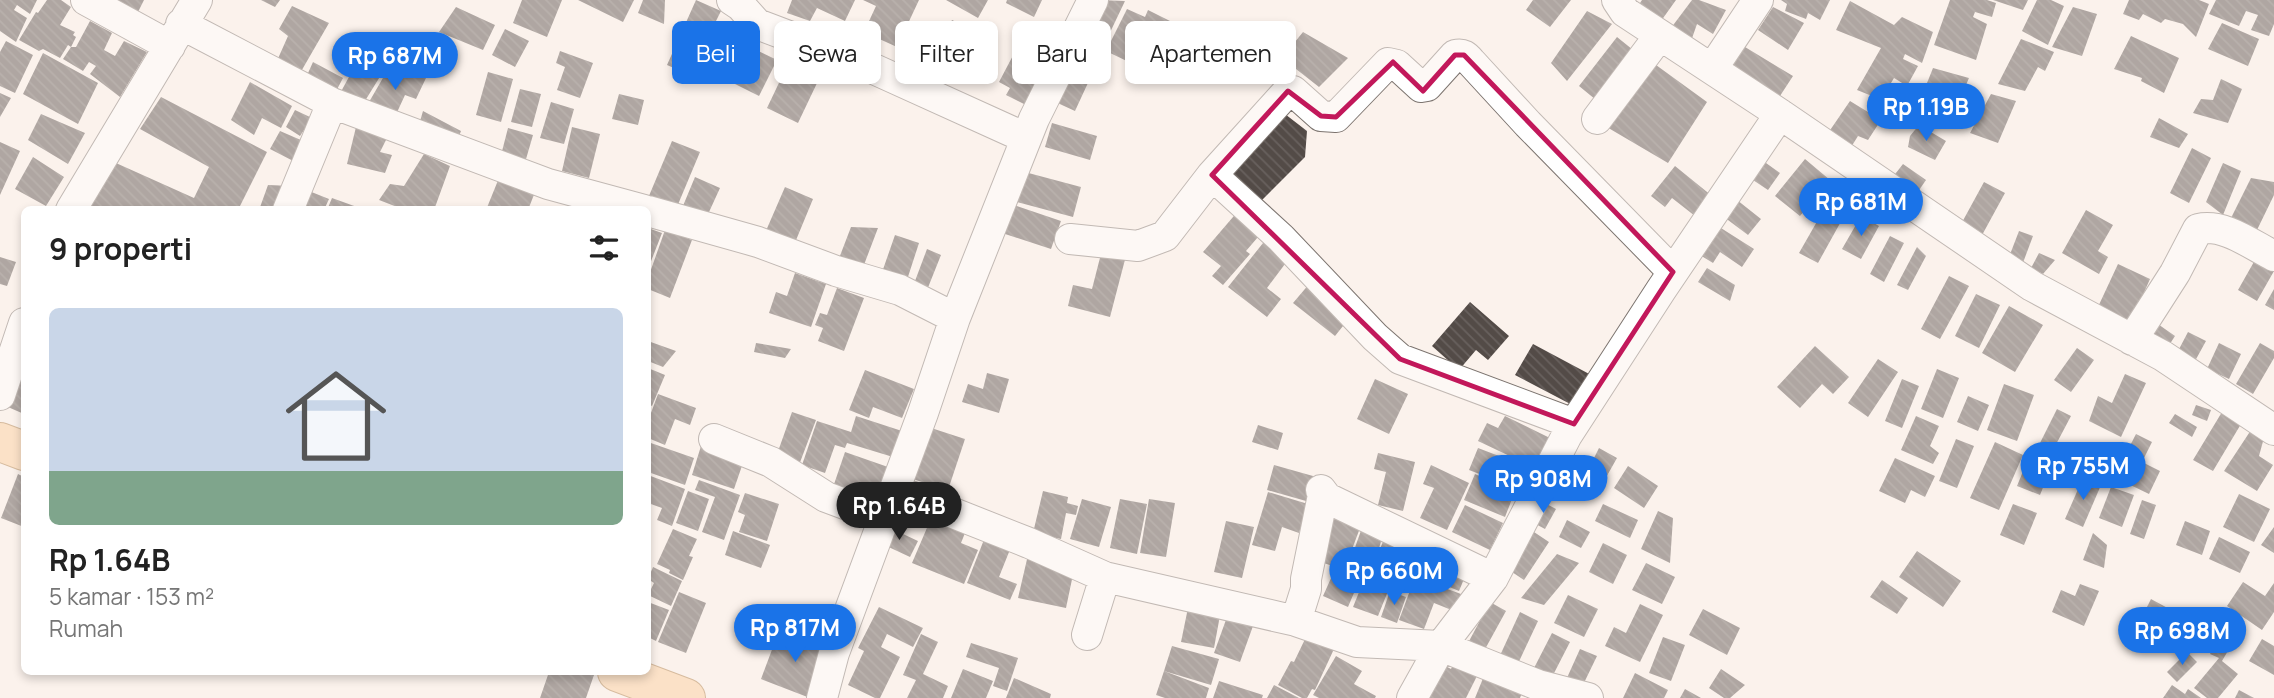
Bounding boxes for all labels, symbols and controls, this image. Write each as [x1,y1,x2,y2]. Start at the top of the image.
chip: Beli [672,21,760,84]
chip: Sewa [774,21,881,84]
chip: Filter [895,21,998,84]
chip: Baru [1012,21,1111,84]
chip: Apartemen [1125,21,1296,84]
pin: Rp 687M [330,32,460,92]
text: Rp 687M [348,39,442,71]
pin: Rp 1.19B [1854,83,1998,143]
text: Rp 1.19B [1883,90,1969,122]
pin: Rp 681M [1796,178,1926,238]
text: Rp 681M [1815,185,1907,217]
text: 9 properti [49,228,192,269]
icon: filters [585,229,623,267]
icon: home [273,353,399,479]
pin: Rp 755M [2018,442,2148,502]
text: Rp 755M [2037,449,2129,481]
pin: Rp 908M [1478,456,1608,515]
text: Rp 908M [1494,462,1592,494]
pin: Rp 1.64B [827,482,971,542]
text: Rp 1.64B [853,489,945,521]
text: Rp 1.64B [49,539,170,580]
pin: Rp 660M [1329,548,1459,607]
text: Rp 660M [1345,554,1443,586]
text: 5 kamar · 153 m² [49,580,214,612]
pin: Rp 817M [730,604,860,664]
pin: Rp 698M [2117,608,2247,667]
text: Rp 817M [750,611,840,643]
text: Rumah [49,612,123,644]
text: Rp 698M [2134,614,2230,646]

